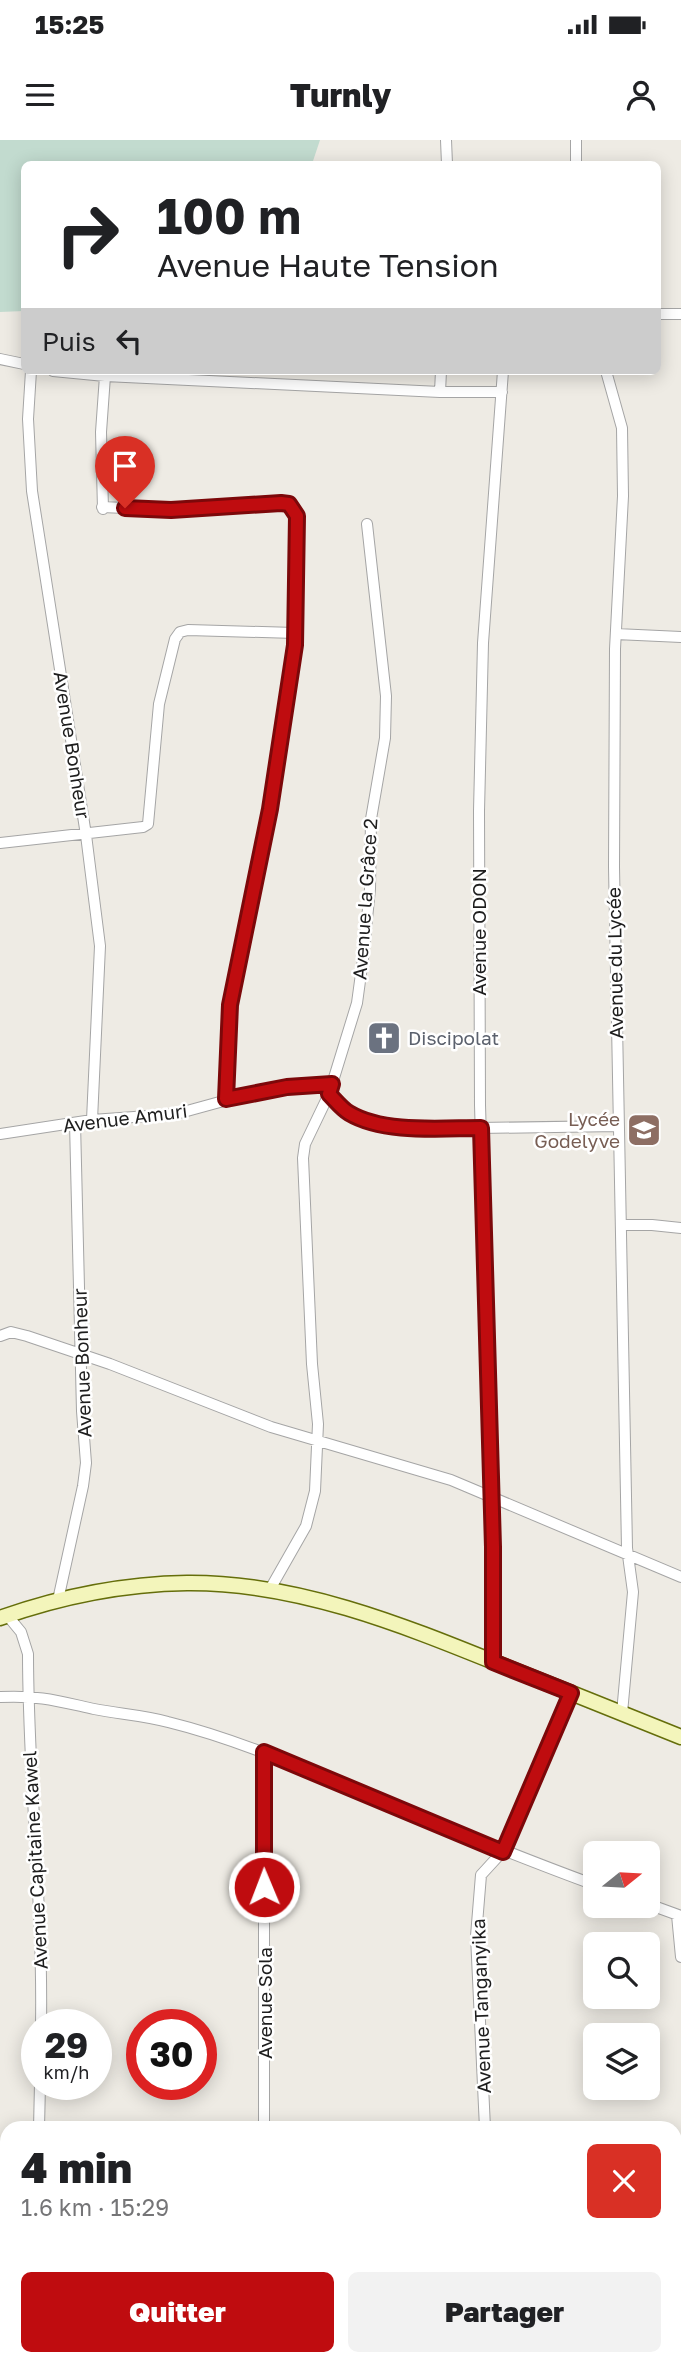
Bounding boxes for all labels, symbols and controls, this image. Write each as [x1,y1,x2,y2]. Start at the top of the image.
text: 15:25 [35,9,104,40]
icon: menu [21,76,59,114]
text: Turnly [290,76,391,114]
icon: person [622,76,660,114]
text: 100 m [157,186,301,245]
icon: right [42,189,133,280]
text: Avenue Haute Tension [157,246,499,284]
icon: left [110,322,148,360]
text: Puis [42,326,96,357]
pin [95,436,155,508]
icon: arrive [106,447,144,485]
street label: Avenue Bonheur [49,669,96,821]
street label: Avenue la Grâce 2 [347,817,382,981]
street label: Avenue ODON [467,868,490,996]
street label: Avenue du Lycée [602,887,627,1039]
church icon: Discipolat [365,1019,403,1057]
place label: Discipolat [408,1026,499,1049]
street label: Avenue Amuri [61,1098,189,1137]
place label: Lycée Godelyve [534,1107,620,1152]
school or university icon: Lycée Godelyve [625,1111,663,1149]
street label: Avenue Bonheur [67,1287,96,1438]
street label: Avenue Capitaine Kawel [17,1750,52,1970]
north arrow [583,1841,660,1918]
map controls [583,1841,660,2100]
position arrow [227,1850,301,1924]
street label: Avenue Tanganyika [466,1918,495,2094]
button: search [583,1932,660,2009]
street label: Avenue Sola [253,1947,276,2059]
speed limit sign: 30 [126,2009,217,2100]
button: layers [583,2023,660,2100]
text: 29 [45,2024,88,2066]
text: km/h [44,2061,89,2083]
text: 4 min [21,2142,132,2192]
button: close [587,2144,661,2218]
text: 1.6 km · 15:29 [21,2193,169,2221]
button: Quitter [21,2272,334,2352]
button: Partager [348,2272,661,2352]

